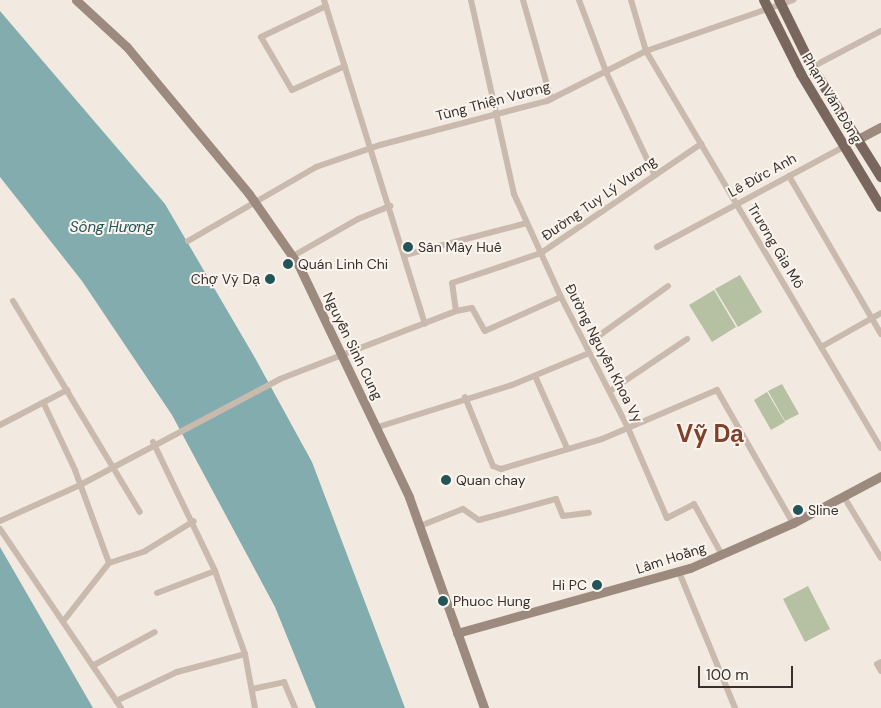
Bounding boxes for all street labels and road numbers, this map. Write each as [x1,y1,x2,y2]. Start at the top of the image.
street label: Phạm Văn Đồng [798,50,866,146]
street label: Tùng Thiện Vương [434,78,552,124]
street label: Lê Đức Anh [725,149,799,201]
street label: Đường Tuy Lý Vương [538,152,660,244]
street label: Trương Gia Mô [744,201,808,291]
street label: Đường Nguyễn Khoa Vy [562,281,646,425]
street label: Nguyễn Sinh Cung [320,289,386,403]
street label: Lâm Hoằng [634,539,708,577]

